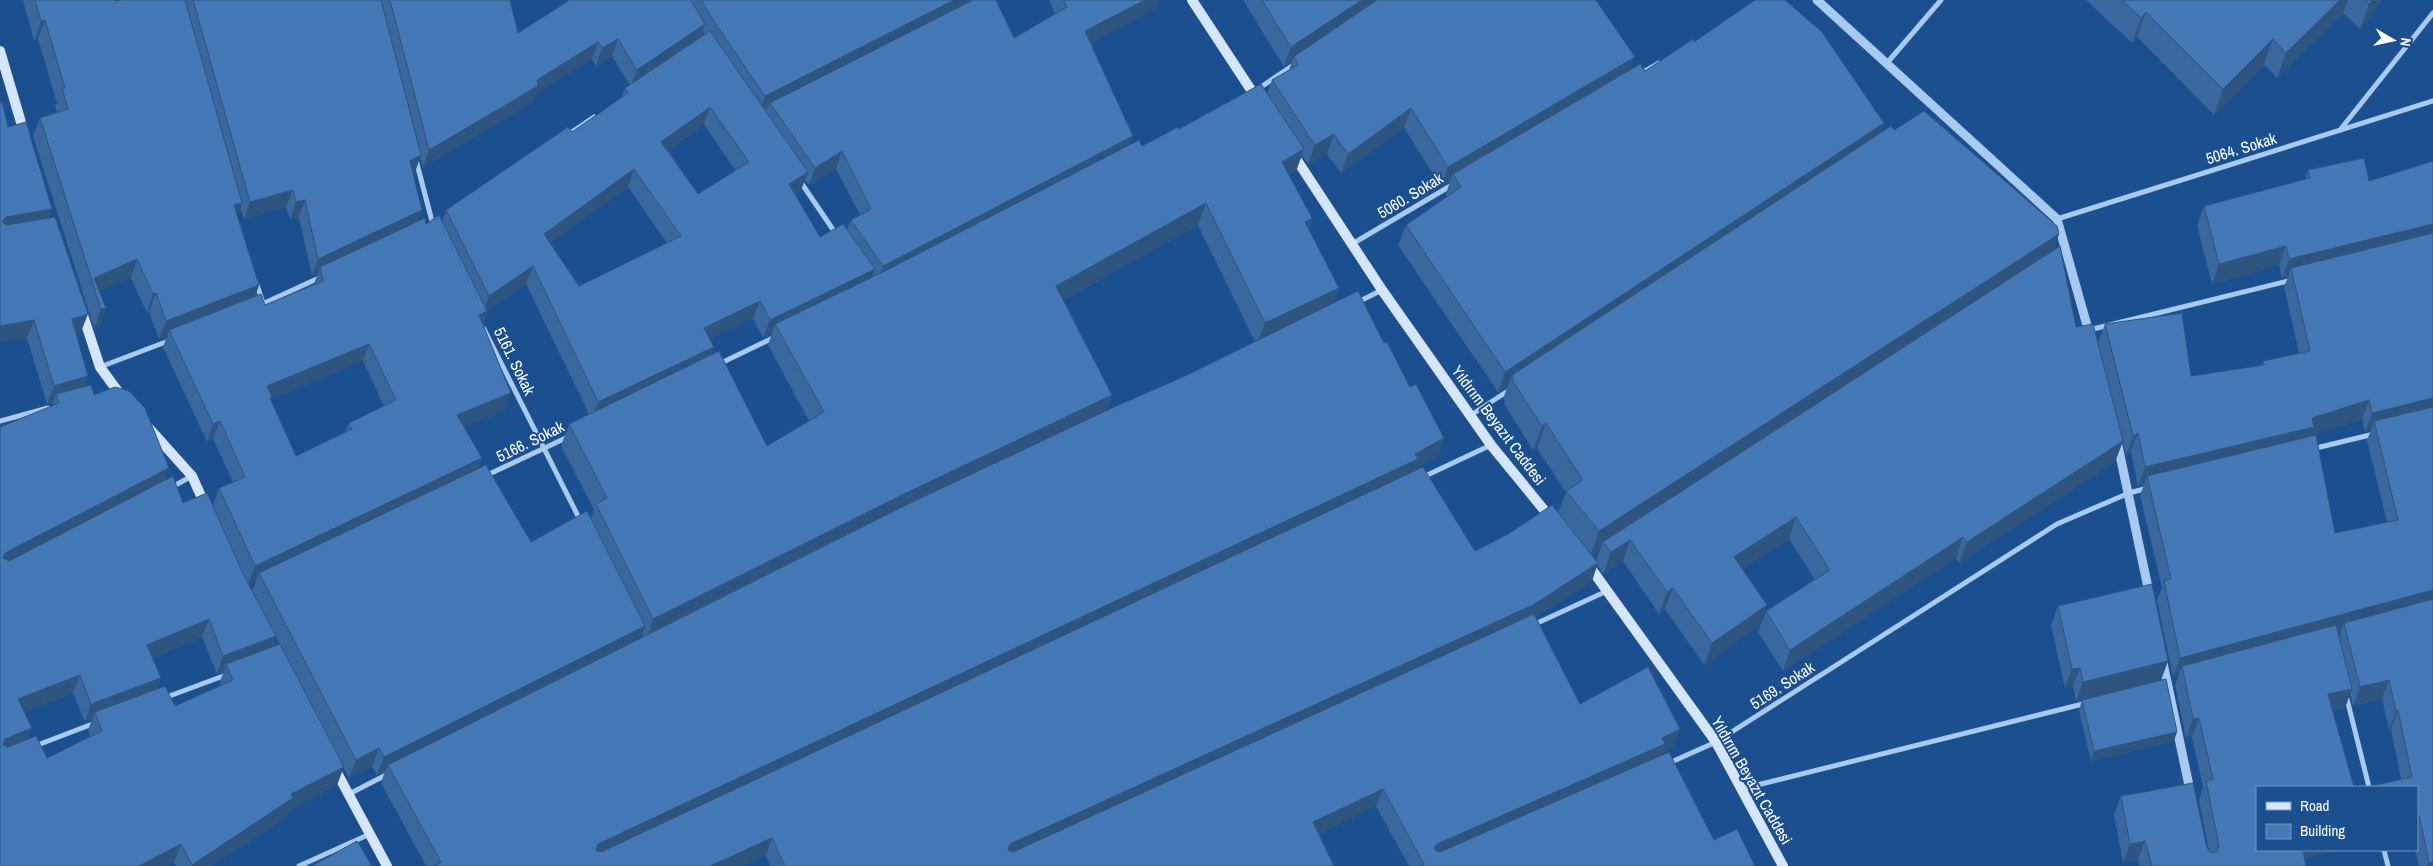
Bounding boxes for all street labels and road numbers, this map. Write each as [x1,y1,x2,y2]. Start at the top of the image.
street label: 5064. Sokak [2203,127,2280,169]
street label: 5060. Sokak [1373,167,1447,223]
street label: 5161. Sokak [489,323,541,399]
street label: Yıldırım Beyazıt Caddesi [1447,361,1551,489]
street label: 5166. Sokak [492,415,568,467]
street label: 5169. Sokak [1745,656,1819,714]
street label: Yıldırım Beyazıt Caddesi [1706,712,1798,848]

